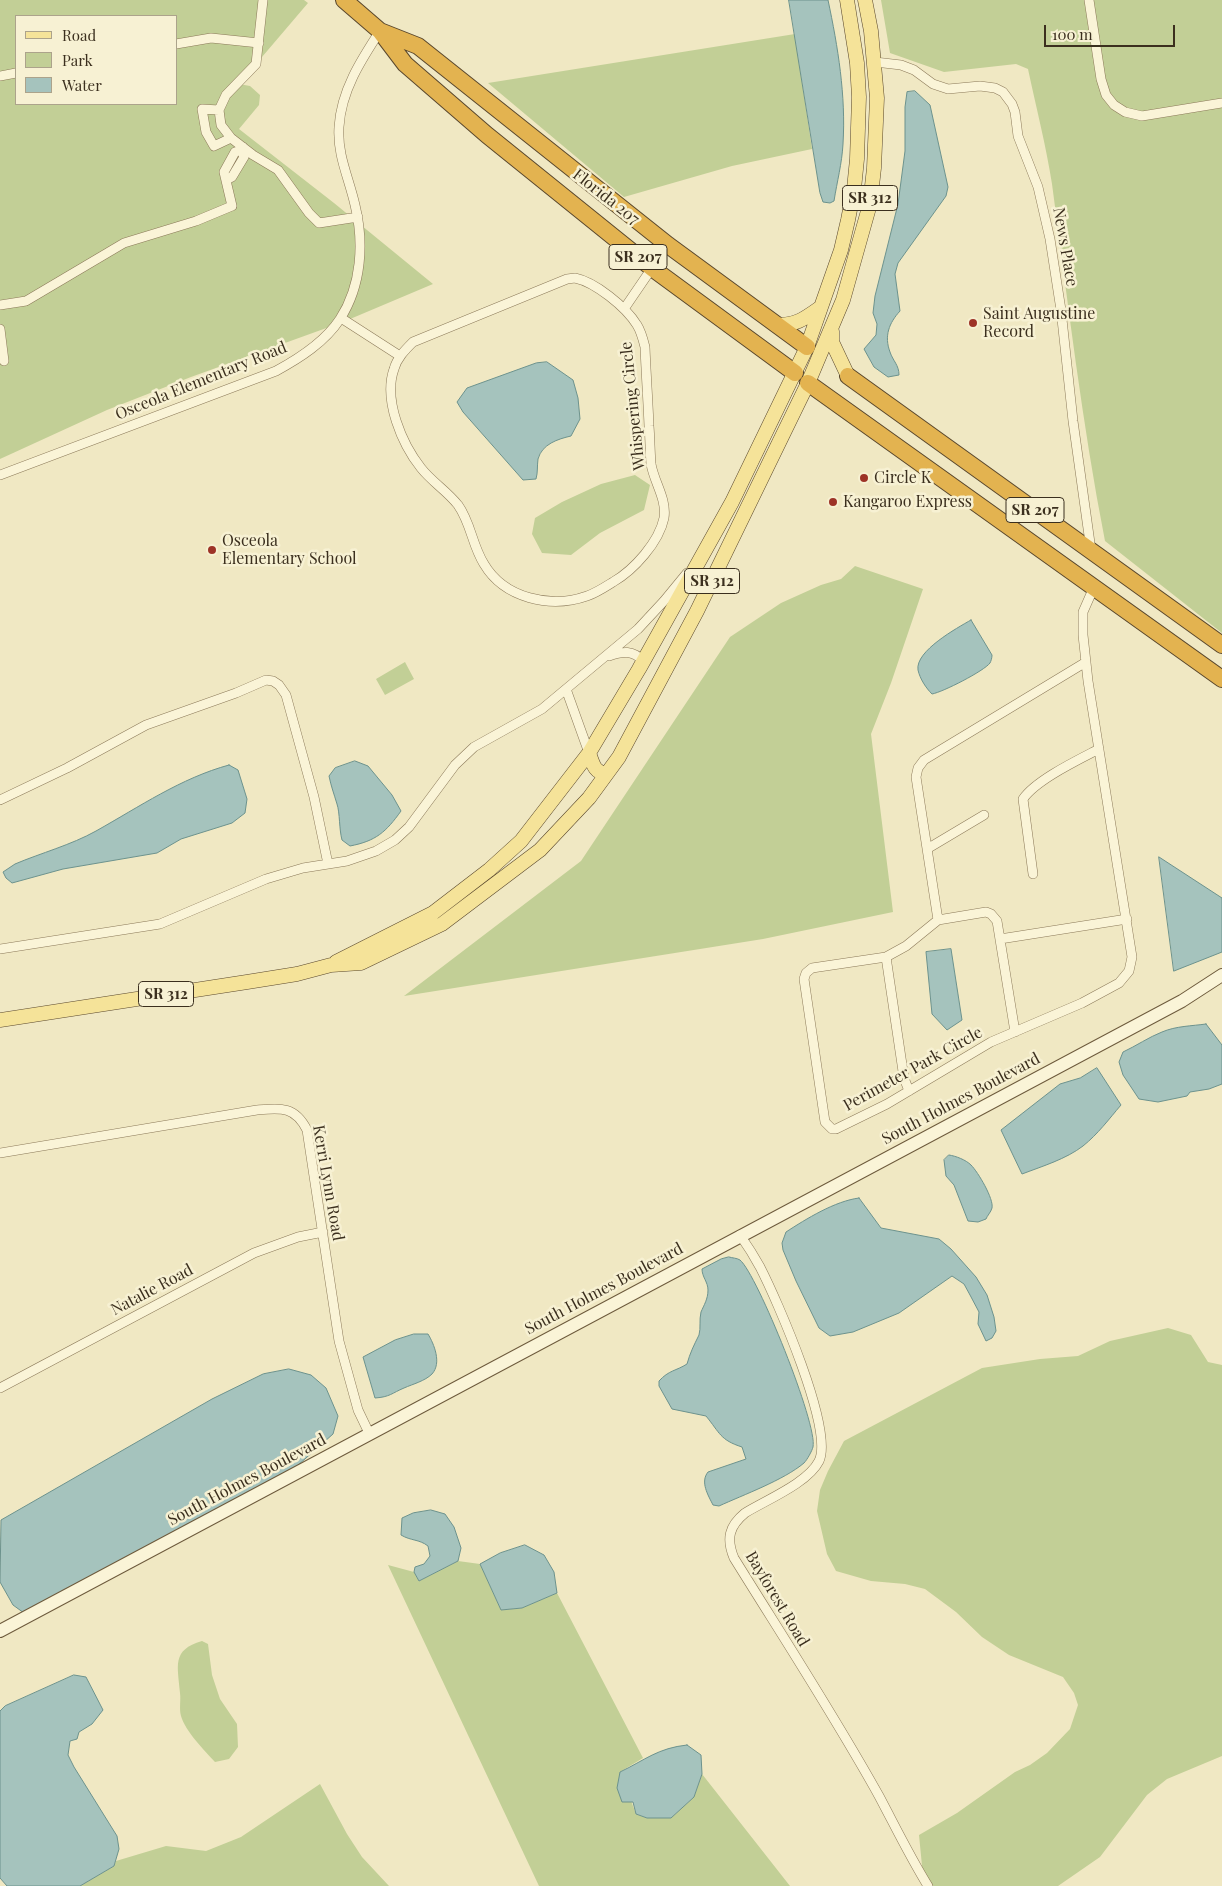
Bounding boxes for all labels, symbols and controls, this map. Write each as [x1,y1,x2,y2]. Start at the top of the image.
legend [15,15,178,105]
scale bar [1047,15,1178,47]
text: 100 m [1052,24,1093,44]
text: Road [62,25,96,45]
text: Park [62,50,93,70]
text: Water [62,75,102,95]
street label: Florida 207 [569,165,643,229]
road number: SR 312 [842,186,898,210]
street label: News Place [1049,206,1081,288]
road number: SR 207 [609,244,667,270]
place label: Saint Augustine Record [983,304,1095,342]
marker: Saint Augustine Record [967,317,979,329]
street label: Osceola Elementary Road [112,338,290,424]
street label: Whispering Circle [617,341,649,471]
place label: Circle K [874,468,931,488]
marker: Circle K [858,472,870,484]
place label: Kangaroo Express [843,492,972,512]
marker: Kangaroo Express [827,496,839,508]
road number: SR 207 [1006,498,1064,522]
place label: Osceola Elementary School [222,531,357,569]
marker: Osceola Elementary School [206,544,218,556]
road number: SR 312 [684,568,740,594]
road number: SR 312 [138,982,194,1006]
street label: Perimeter Park Circle [840,1023,986,1115]
street label: South Holmes Boulevard [879,1049,1043,1149]
street label: Kerri Lynn Road [308,1123,348,1243]
street label: South Holmes Boulevard [522,1239,686,1339]
street label: Natalie Road [108,1260,196,1320]
street label: South Holmes Boulevard [165,1430,329,1530]
street label: Bayforest Road [741,1548,813,1650]

